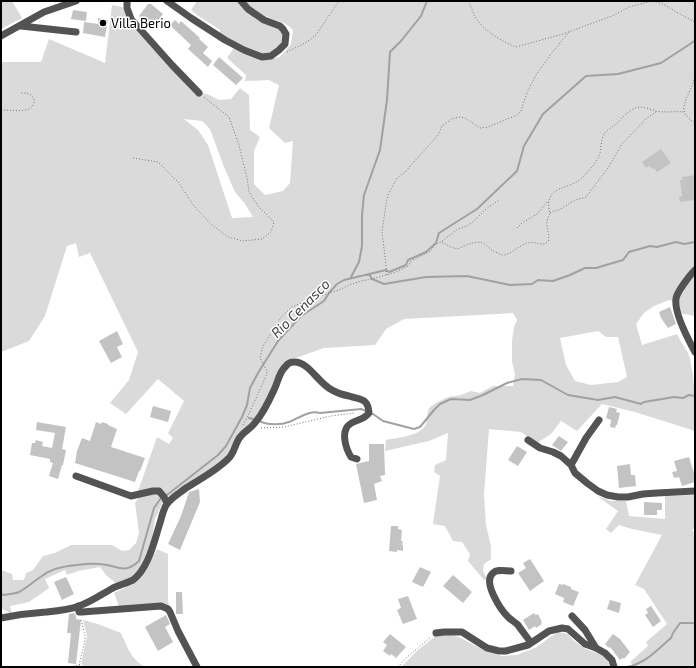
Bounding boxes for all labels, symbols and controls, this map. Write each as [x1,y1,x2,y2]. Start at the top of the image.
place label: Villa Berio [111,15,171,31]
marker: Villa Berio [98,18,108,28]
water label: Rio Cenasco [267,275,333,341]

